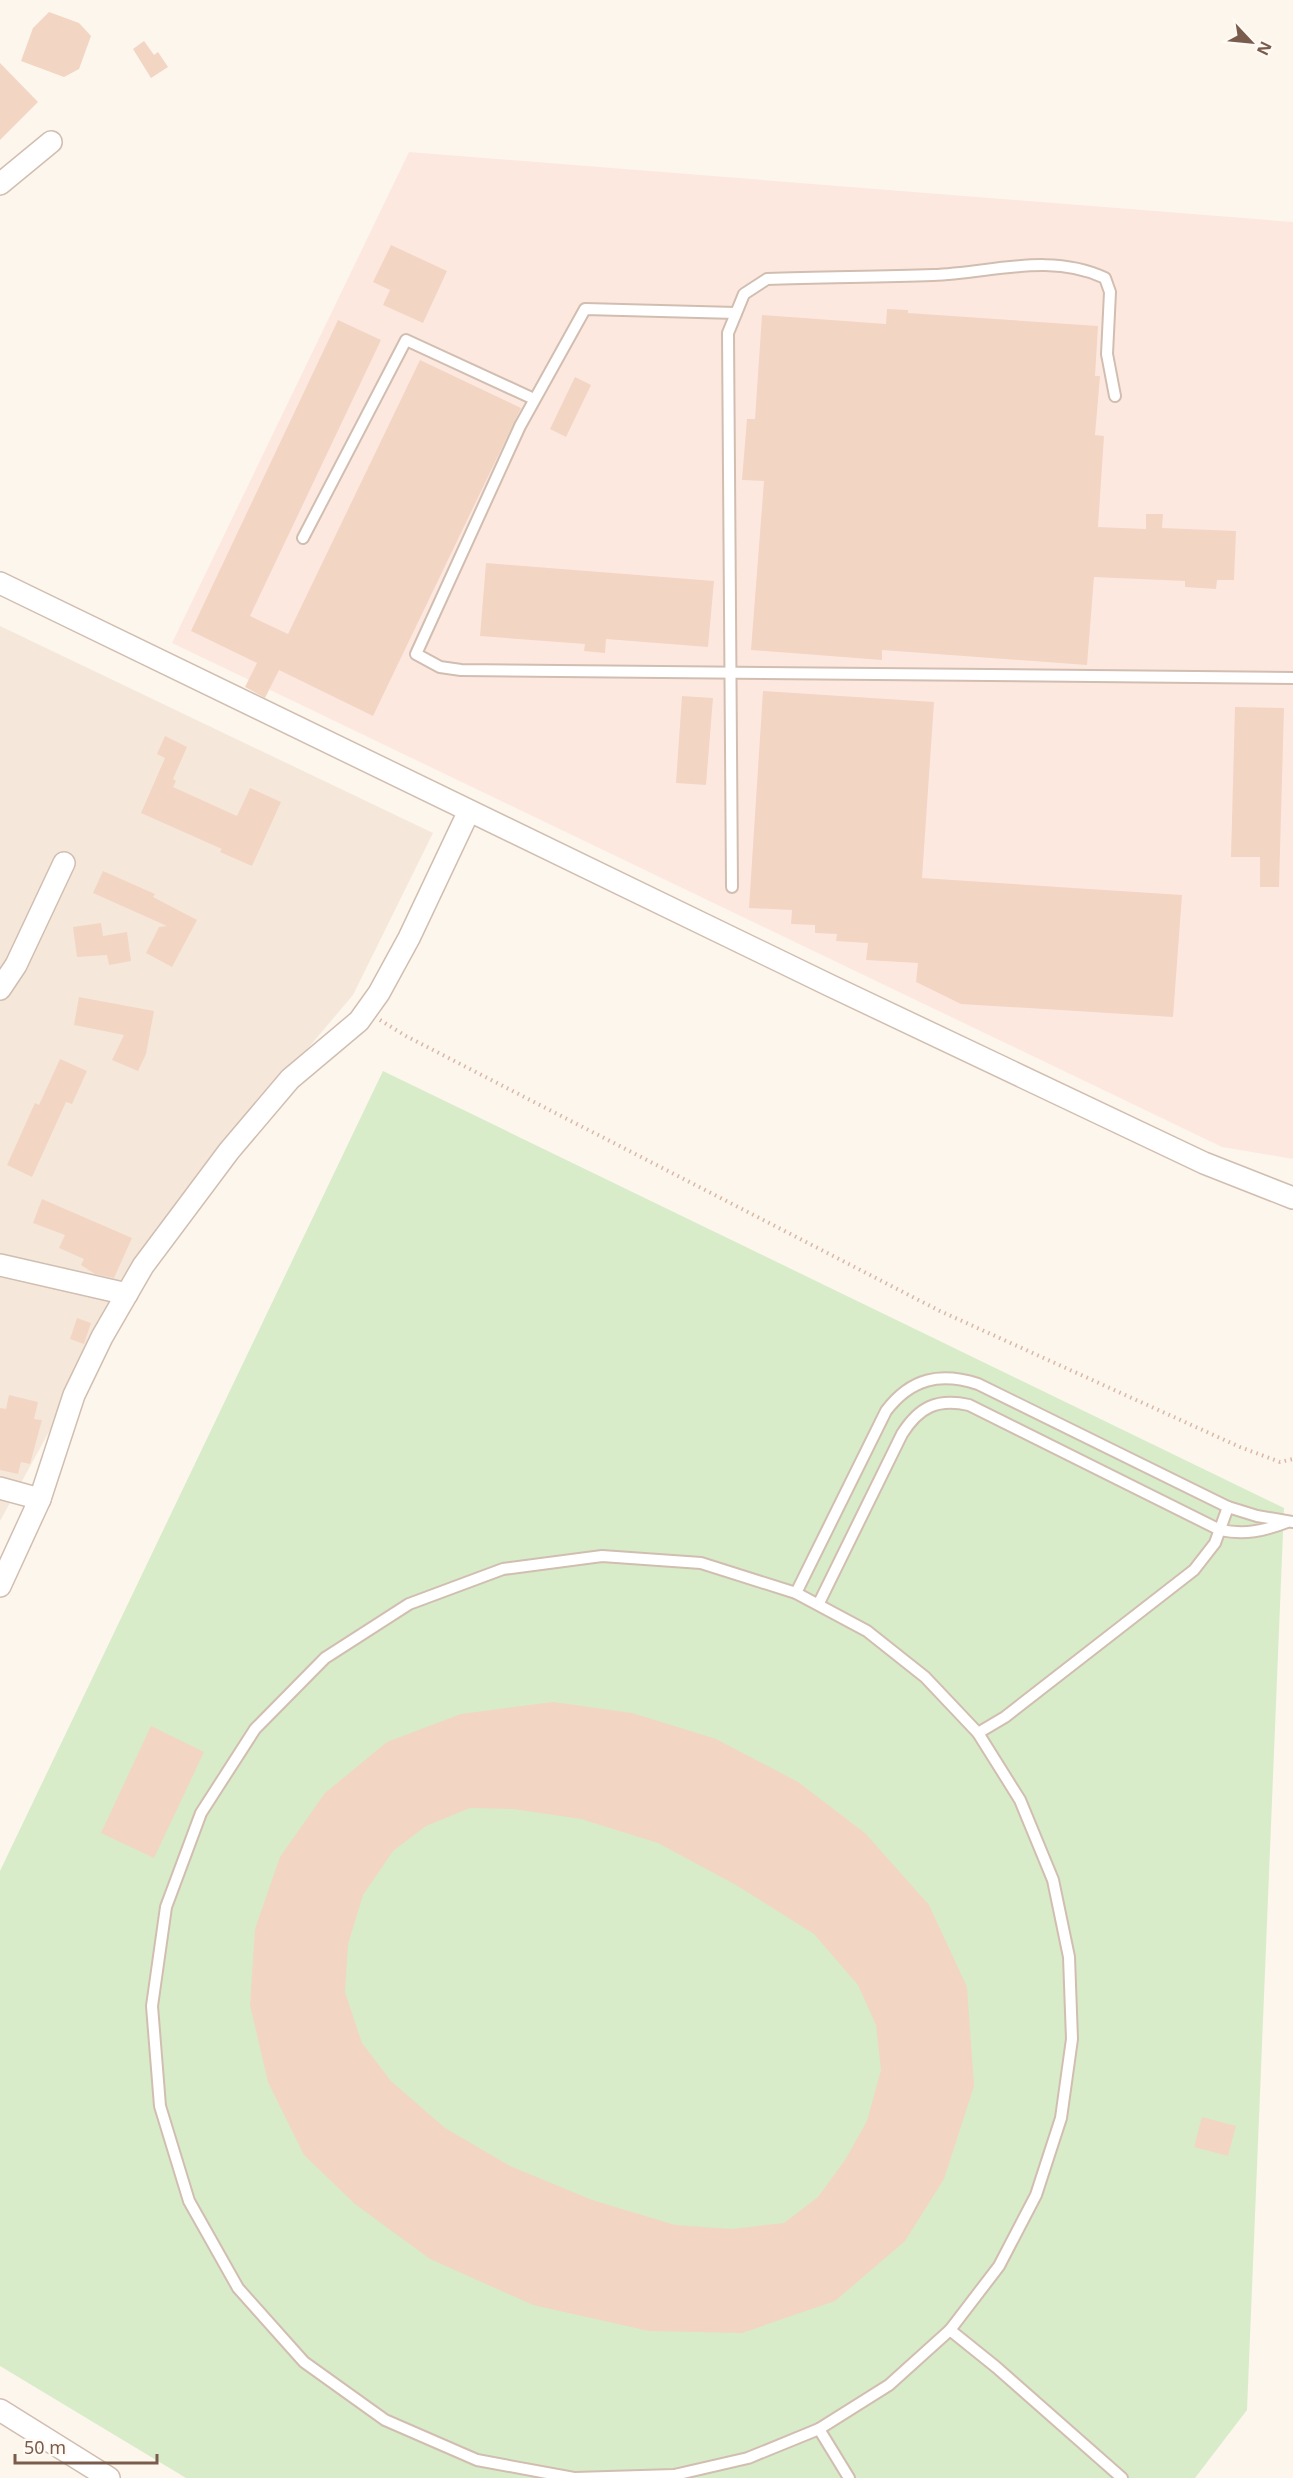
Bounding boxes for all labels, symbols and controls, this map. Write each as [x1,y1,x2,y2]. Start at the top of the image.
north arrow [1221,12,1281,72]
text: N [1252,38,1277,59]
scale bar [15,2427,158,2465]
text: 50 m [24,2435,66,2459]

